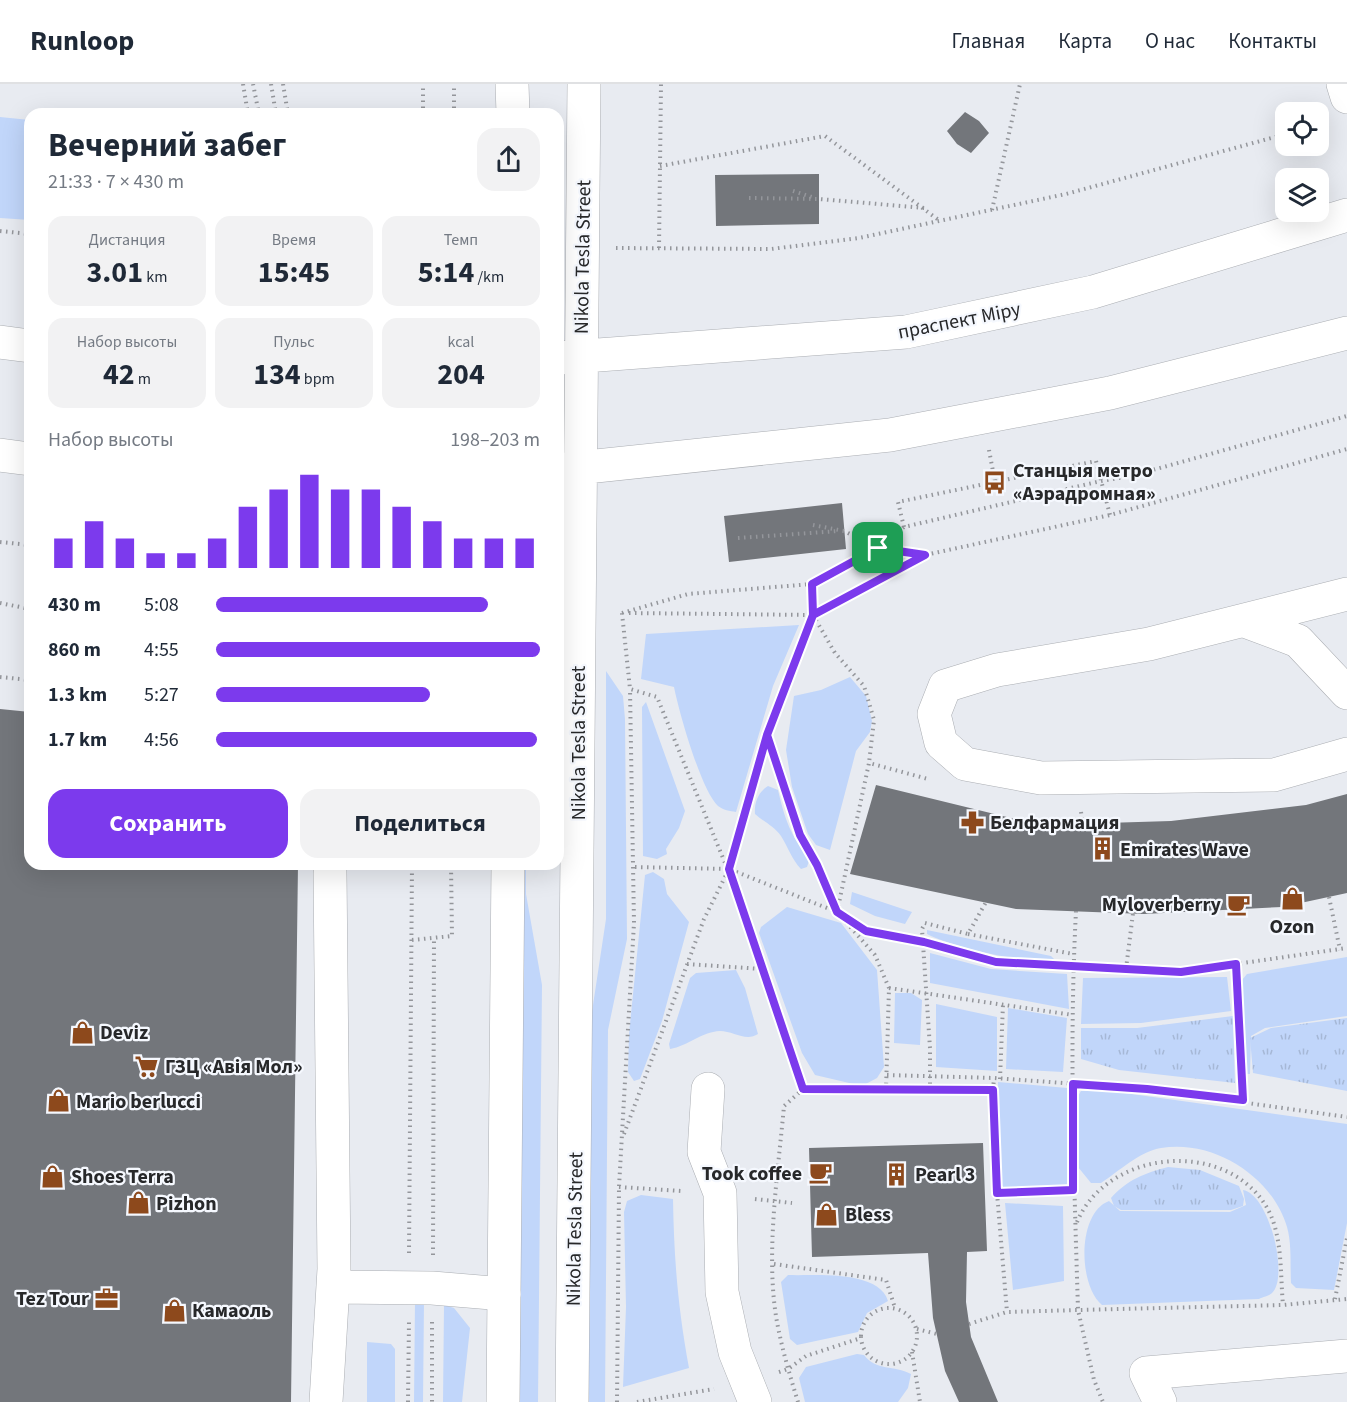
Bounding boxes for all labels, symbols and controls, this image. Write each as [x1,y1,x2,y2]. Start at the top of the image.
text: Runloop [30,21,134,61]
text: Главная [952,26,1025,56]
text: Карта [1058,26,1112,56]
text: О нас [1145,26,1195,56]
text: Контакты [1228,26,1317,56]
map controls [1275,102,1329,222]
button: locate [1275,102,1329,156]
text: Вечерний забег [48,122,286,169]
button: share [477,128,540,191]
text: 21:33 · 7 × 430 m [48,168,184,196]
button: layers [1275,168,1329,222]
street label: Nikola Tesla Street [568,179,598,334]
text: Дистанция [89,229,165,251]
text: Время [272,229,316,251]
text: Темп [444,229,478,251]
text: 3.01 [87,251,143,294]
text: 15:45 [258,251,330,294]
text: 5:14 [418,251,474,294]
text: km [143,266,167,288]
text: /km [474,266,504,288]
street label: праспект Міру [895,295,1024,347]
text: Набор высоты [77,331,177,353]
text: Пульс [273,331,315,353]
text: kcal [448,331,474,353]
text: 42 [103,353,135,396]
text: 134 [253,353,301,396]
text: 204 [437,353,485,396]
text: m [135,368,151,390]
text: bpm [301,368,335,390]
text: Набор высоты [48,426,173,454]
text: 198–203 m [450,426,540,454]
place label: Станцыя метро «Аэрадромная» [1013,457,1156,508]
bus stop icon: Станцыя метро «Аэрадромная» [982,469,1008,495]
pin [852,522,903,573]
icon: arrive [861,531,894,564]
text: 430 m [48,591,101,619]
text: 5:08 [144,591,179,619]
text: 860 m [48,636,101,664]
text: 4:55 [144,636,179,664]
street label: Nikola Tesla Street [565,666,593,820]
text: 1.3 km [48,681,107,709]
text: 5:27 [144,681,179,709]
text: 1.7 km [48,726,107,754]
text: 4:56 [144,726,179,754]
button: Сохранить [48,789,288,858]
button: Поделиться [300,789,540,858]
pharmacy icon: Белфармация [959,809,985,835]
place label: Белфармация [990,809,1119,837]
building icon: Emirates Wave [1089,836,1115,862]
place label: Emirates Wave [1120,836,1249,864]
shop icon: Ozon [1279,885,1305,911]
place label: Myloverberry [1102,891,1222,919]
cafe icon: Myloverberry [1226,891,1252,917]
place label: Ozon [1270,913,1314,941]
shop icon: Deviz [69,1019,95,1045]
place label: Deviz [100,1019,148,1047]
supermarket icon: ГЗЦ «Авія Мол» [134,1053,160,1079]
place label: ГЗЦ «Авія Мол» [165,1053,303,1081]
shop icon: Mario berlucci [45,1088,71,1114]
place label: Mario berlucci [76,1088,201,1116]
street label: Nikola Tesla Street [560,1151,590,1306]
place label: Took coffee [702,1160,802,1188]
cafe icon: Took coffee [807,1160,833,1186]
building icon: Pearl 3 [884,1161,910,1187]
place label: Pearl 3 [915,1161,975,1189]
shop icon: Shoes Terra [40,1163,66,1189]
place label: Shoes Terra [71,1163,174,1191]
shop icon: Pizhon [125,1190,151,1216]
place label: Pizhon [156,1190,217,1218]
shop icon: Bless [814,1201,840,1227]
place label: Bless [845,1201,891,1229]
place label: Tez Tour [16,1285,89,1313]
office icon: Tez Tour [94,1285,120,1311]
shop icon: Камаоль [161,1297,187,1323]
place label: Камаоль [192,1297,271,1325]

